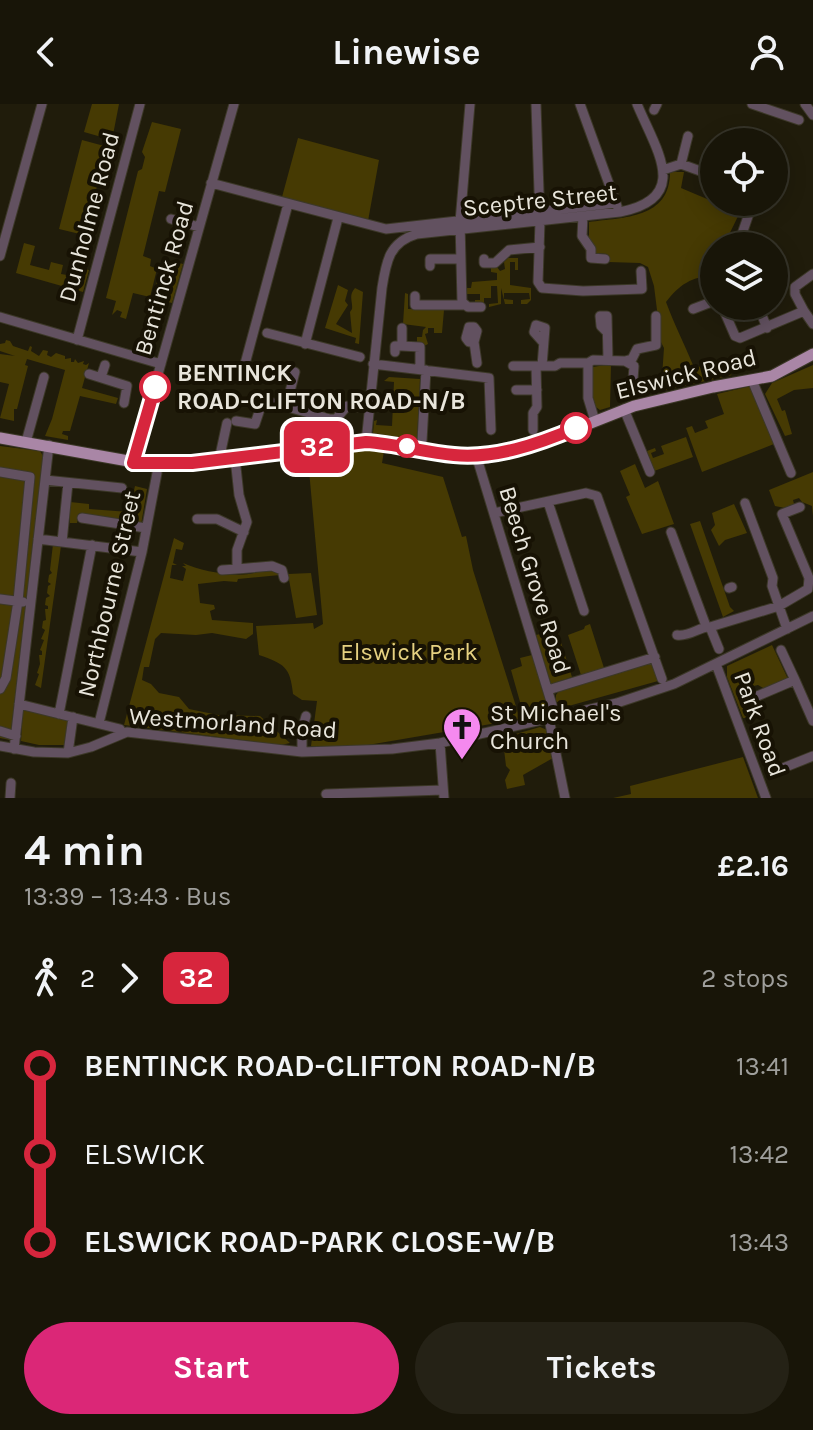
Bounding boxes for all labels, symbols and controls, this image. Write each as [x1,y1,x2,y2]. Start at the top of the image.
icon: back [24,30,68,74]
icon: person [745,30,789,74]
text: Linewise [332,31,481,73]
map controls [700,128,788,320]
button: locate [700,128,788,216]
street label: Dunholme Road [53,129,125,305]
street label: Sceptre Street [462,178,618,222]
street label: Bentinck Road [129,198,199,358]
button: layers [700,232,788,320]
street label: Elswick Road [613,343,759,405]
place label: BENTINCK ROAD-CLIFTON ROAD-N/B [177,359,466,415]
marker: BENTINCK ROAD-CLIFTON ROAD-N/B [140,372,170,402]
unlabelled marker [561,413,591,443]
line badge: 32 [281,421,353,473]
text: 32 [300,430,334,463]
unlabelled marker [396,435,418,457]
street label: Beech Grove Road [493,483,577,677]
street label: Northbourne Street [72,488,146,700]
park label: Elswick Park [340,638,478,666]
street label: Park Road [728,668,792,780]
place label: St Michael's Church [490,699,622,755]
street label: Westmorland Road [128,702,338,744]
church icon: St Michael's Church [441,706,483,761]
text: 4 min [24,825,145,876]
text: £2.16 [717,848,789,884]
text: 13:39 – 13:43 · Bus [24,881,231,912]
icon: walk [24,956,68,1000]
icon: forward [107,956,151,1000]
text: 32 [179,961,213,994]
text: 2 [80,963,95,994]
text: 2 stops [701,963,789,994]
text: BENTINCK ROAD-CLIFTON ROAD-N/B [84,1048,596,1084]
text: 13:41 [736,1051,789,1082]
text: ELSWICK [84,1136,205,1172]
text: 13:42 [729,1139,789,1170]
text: ELSWICK ROAD-PARK CLOSE-W/B [84,1224,555,1260]
text: 13:43 [729,1227,789,1258]
button: Start [24,1322,399,1414]
button: Tickets [415,1322,789,1414]

